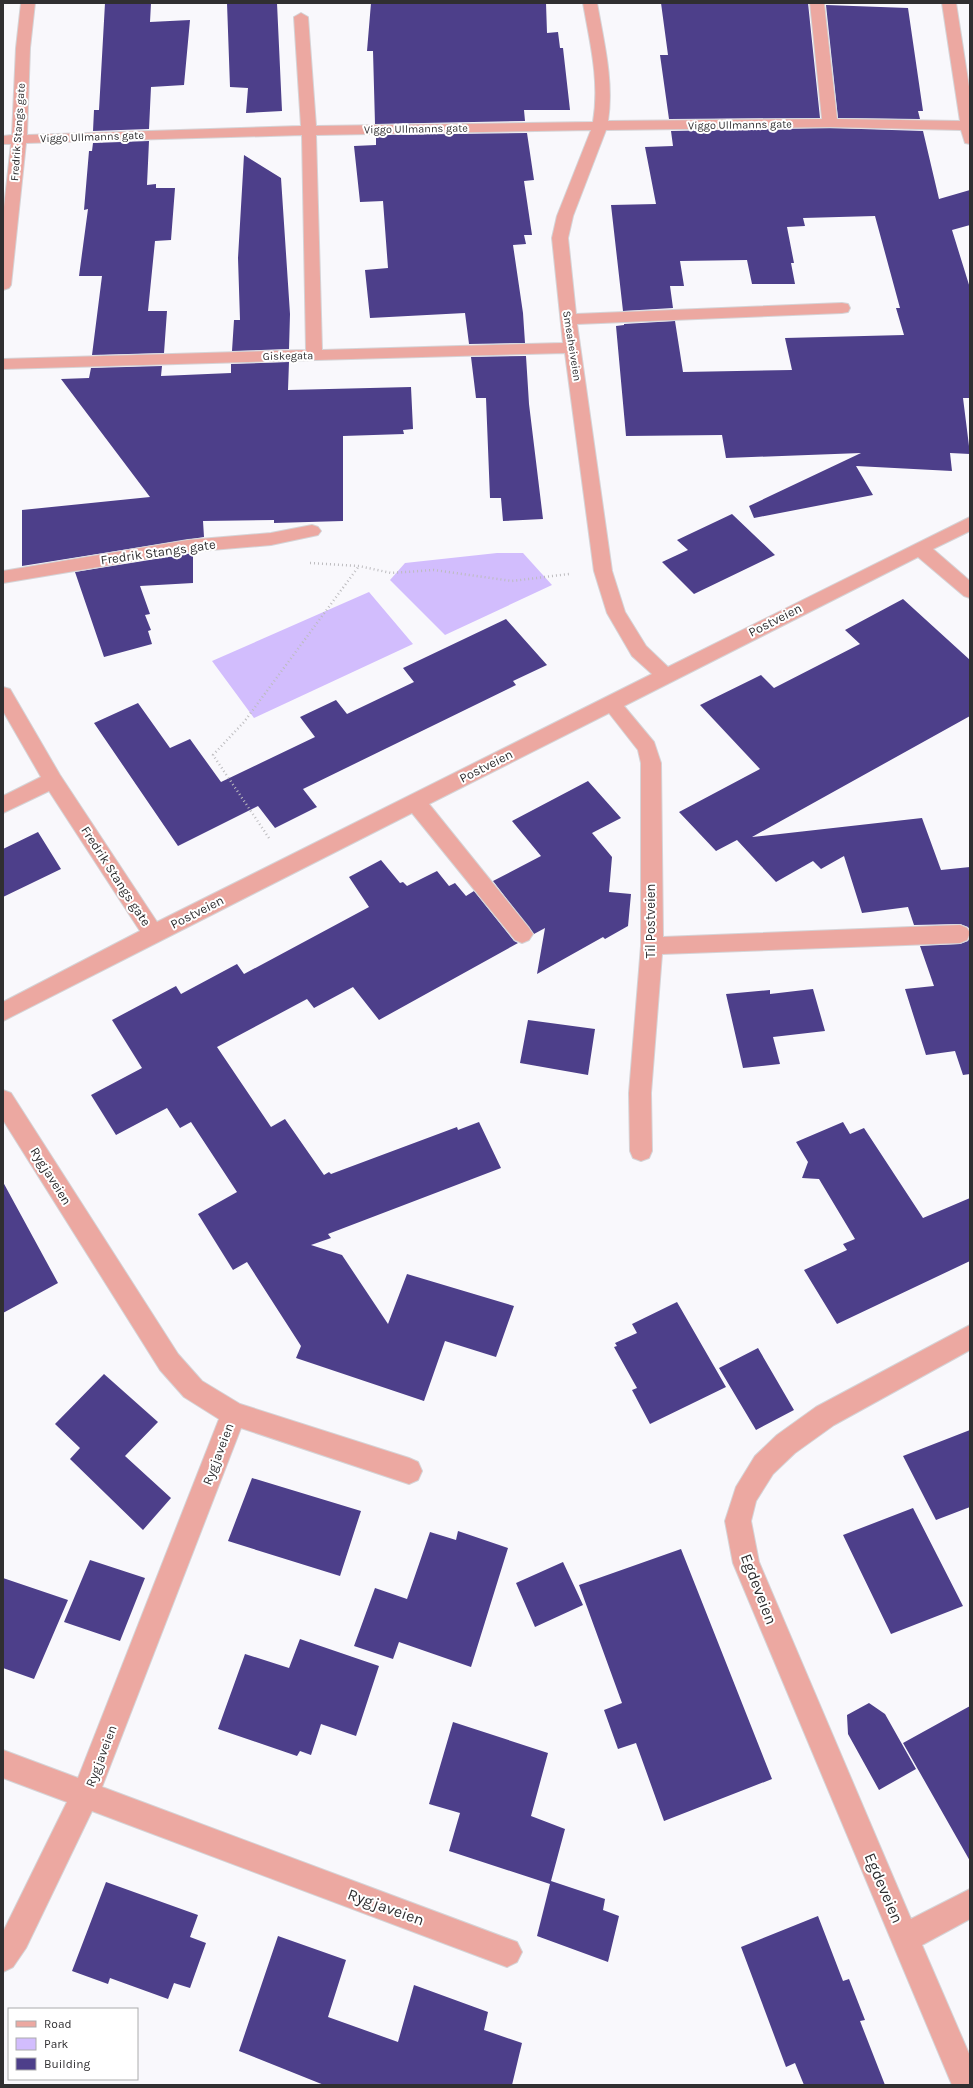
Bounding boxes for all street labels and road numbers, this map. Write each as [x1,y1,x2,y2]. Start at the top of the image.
street label: Fredrik Stangs gate [8,82,28,181]
street label: Viggo Ullmanns gate [688,118,792,132]
street label: Viggo Ullmanns gate [364,122,468,136]
street label: Viggo Ullmanns gate [40,129,145,145]
street label: Smeaheiveien [560,310,584,382]
street label: Giskegata [263,349,313,363]
street label: Fredrik Stangs gate [100,536,217,567]
street label: Postveien [746,600,804,640]
street label: Postveien [457,746,515,786]
street label: Fredrik Stangs gate [78,823,154,929]
street label: Til Postveien [643,884,658,958]
street label: Postveien [168,892,226,932]
street label: Rygjaveien [27,1144,75,1208]
street label: Rygjaveien [199,1421,237,1487]
street label: Egdeveien [737,1551,781,1627]
street label: Rygjaveien [82,1723,120,1789]
street label: Egdeveien [861,1850,907,1926]
street label: Rygjaveien [345,1884,427,1930]

